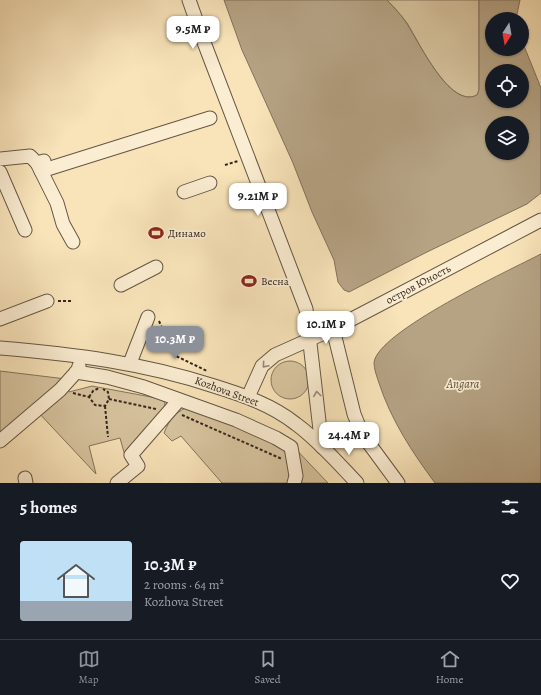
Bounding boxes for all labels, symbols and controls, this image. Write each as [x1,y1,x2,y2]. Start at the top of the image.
north arrow [485,12,529,56]
map controls [485,12,529,160]
pin: 9.5M ₽ [160,16,226,50]
text: 9.5M ₽ [176,20,210,37]
button: locate [485,64,529,108]
button: layers [485,116,529,160]
pin: 9.21M ₽ [221,183,295,217]
text: 9.21M ₽ [238,187,278,204]
sports icon: Динамо [147,224,165,242]
place label: Динамо [168,226,206,241]
street label: остров Юность [383,261,453,308]
sports icon: Весна [240,272,258,290]
place label: Весна [261,274,290,289]
pin: 10.1M ₽ [289,311,363,345]
text: 10.1M ₽ [306,315,346,332]
pin: 10.3M ₽ [138,326,212,360]
text: 10.3M ₽ [155,330,195,347]
one-way arrow [262,360,269,367]
street label: Kozhova Street [193,373,261,410]
water label: Angara [446,376,480,392]
one-way arrow [313,391,322,398]
pin: 24.4M ₽ [312,422,386,456]
text: 24.4M ₽ [328,426,370,443]
text: 5 homes [20,496,77,519]
icon: filters [499,496,521,518]
text: 10.3M ₽ [144,553,197,576]
icon: home [52,557,100,605]
icon: heart [499,570,521,592]
text: 2 rooms · 64 m² [144,576,224,593]
text: Kozhova Street [144,593,224,610]
tab: Map [78,648,100,687]
tab: Saved [255,648,281,687]
tab: Home [436,648,463,687]

